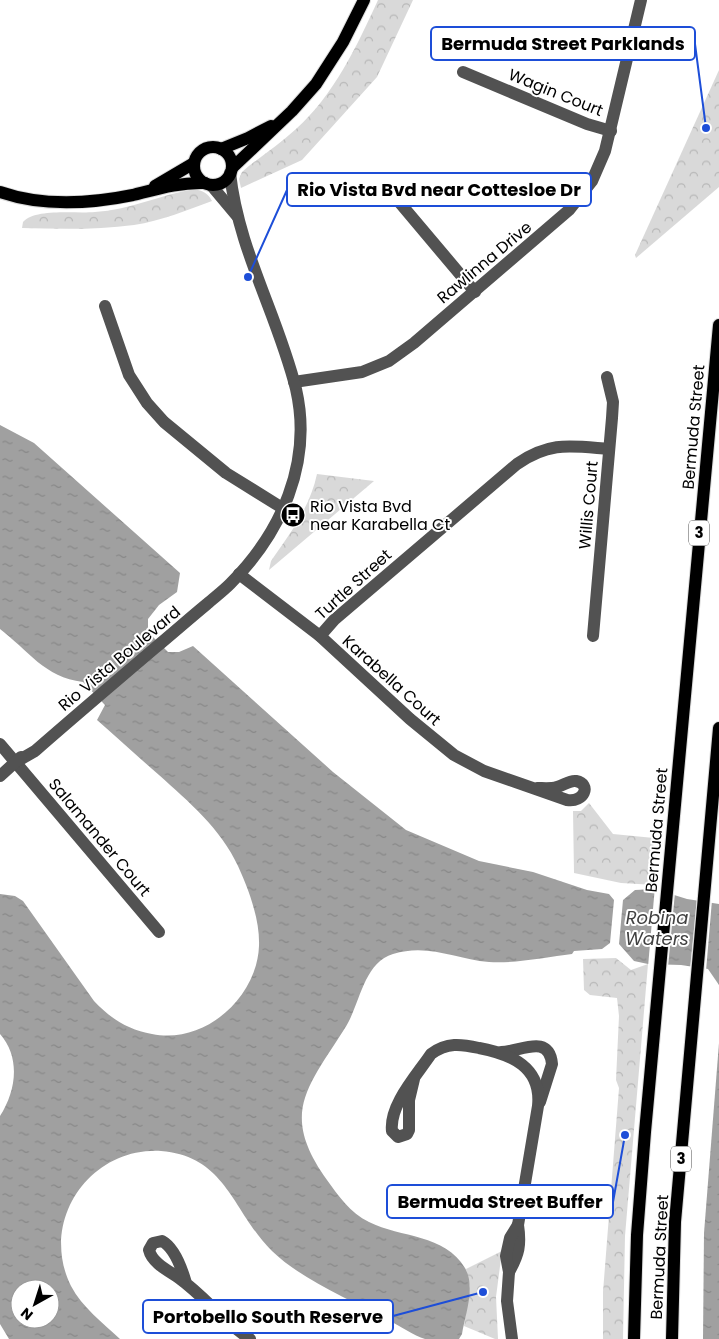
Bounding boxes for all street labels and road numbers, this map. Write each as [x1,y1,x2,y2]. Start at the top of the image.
street label: Wagin Court [505,63,607,122]
street label: Rawlinna Drive [432,216,537,309]
street label: Bermuda Street [677,364,710,490]
street label: Willis Court [573,460,604,550]
road number: 3 [689,520,709,546]
street label: Turtle Street [310,544,397,625]
street label: Rio Vista Boulevard [53,600,185,716]
street label: Karabella Court [337,630,446,731]
street label: Bermuda Street [640,767,673,893]
street label: Salamander Court [43,773,156,902]
road number: 3 [671,1146,691,1172]
street label: Bermuda Street [645,1194,674,1320]

